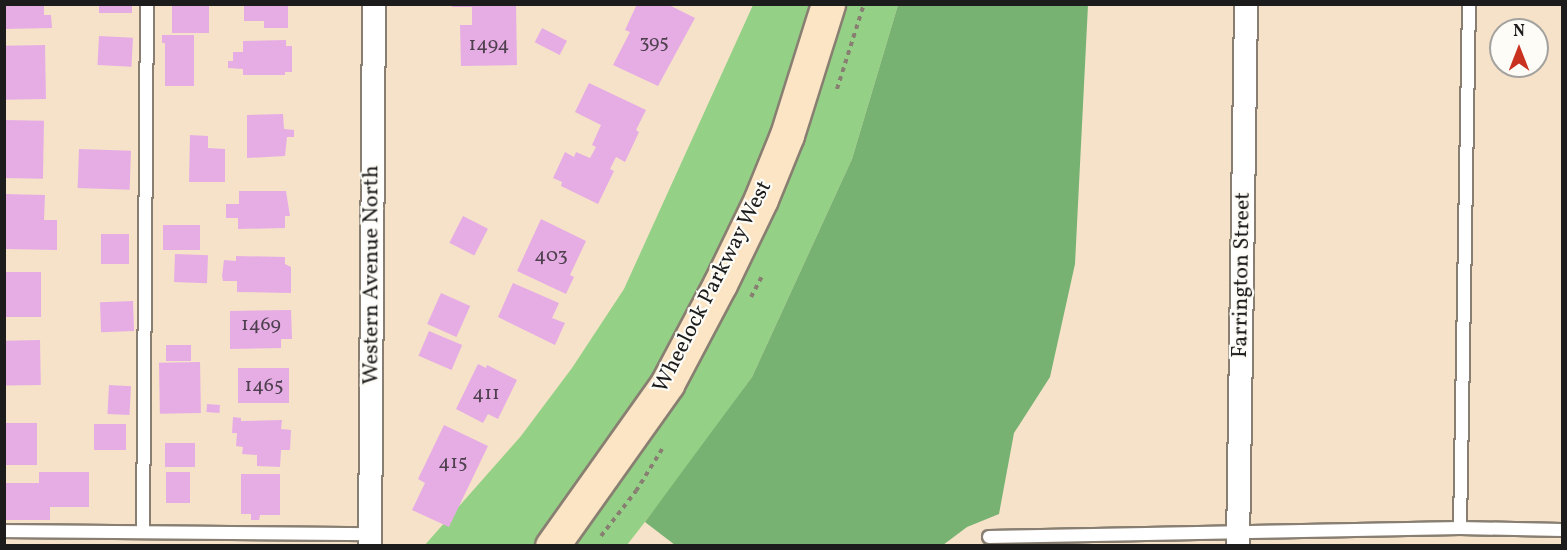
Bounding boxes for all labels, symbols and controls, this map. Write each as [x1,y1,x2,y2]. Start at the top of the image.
north arrow [1489,18,1549,78]
text: N [1513,21,1525,43]
house number: 395 [639,31,669,55]
house number: 1494 [469,33,509,57]
street label: Western Avenue North [359,165,385,385]
street label: Wheelock Parkway West [648,176,778,398]
street label: Farrington Street [1227,192,1257,358]
house number: 403 [534,244,568,268]
house number: 1469 [241,313,281,337]
house number: 1465 [244,374,284,398]
house number: 411 [472,382,500,406]
house number: 415 [438,451,468,475]

